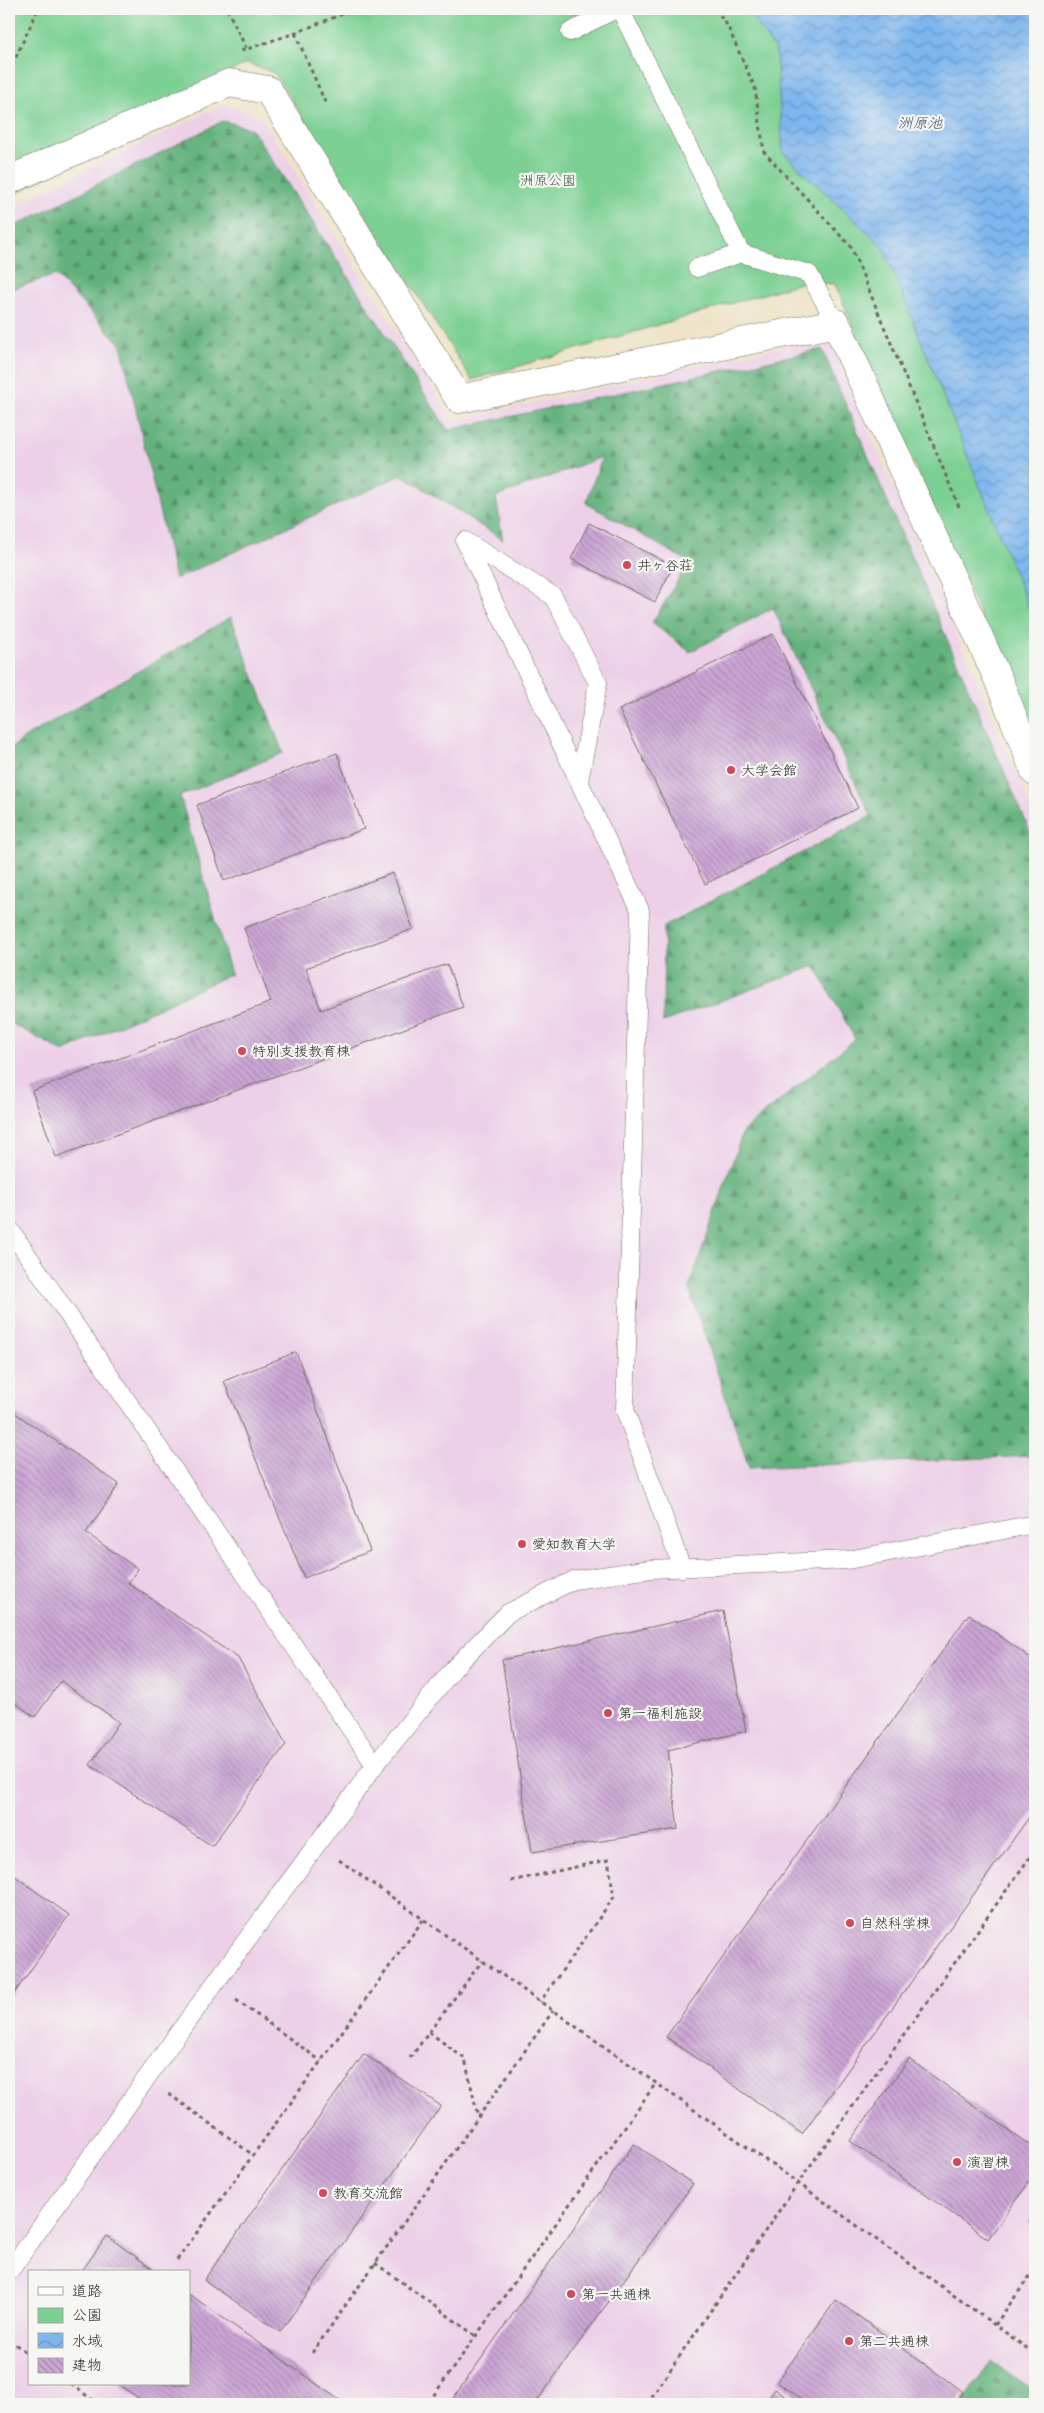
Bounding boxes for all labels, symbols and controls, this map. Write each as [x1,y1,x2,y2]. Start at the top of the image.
water label: 洲原池 [897,113,943,133]
park label: 洲原公園 [520,171,576,189]
place label: 井ヶ谷荘 [637,556,693,574]
marker: 井ヶ谷荘 [621,559,633,571]
place label: 大学会館 [741,761,797,779]
marker: 大学会館 [725,764,737,776]
place label: 特別支援教育棟 [252,1042,351,1060]
marker: 特別支援教育棟 [236,1045,248,1057]
place label: 愛知教育大学 [532,1535,616,1553]
marker: 愛知教育大学 [516,1538,528,1550]
place label: 第一福利施設 [618,1704,702,1722]
marker: 第一福利施設 [602,1707,614,1719]
place label: 自然科学棟 [860,1914,931,1932]
marker: 自然科学棟 [844,1917,856,1929]
place label: 演習棟 [967,2153,1010,2171]
marker: 演習棟 [951,2156,963,2168]
place label: 教育交流館 [333,2184,403,2202]
marker: 教育交流館 [317,2187,329,2199]
legend [28,2270,190,2386]
text: 道路 [72,2281,102,2301]
place label: 第一共通棟 [581,2285,652,2303]
marker: 第一共通棟 [565,2288,577,2300]
text: 公園 [72,2305,102,2325]
text: 水域 [72,2331,102,2351]
place label: 第二共通棟 [859,2332,930,2350]
marker: 第二共通棟 [843,2335,855,2347]
text: 建物 [72,2355,102,2375]

